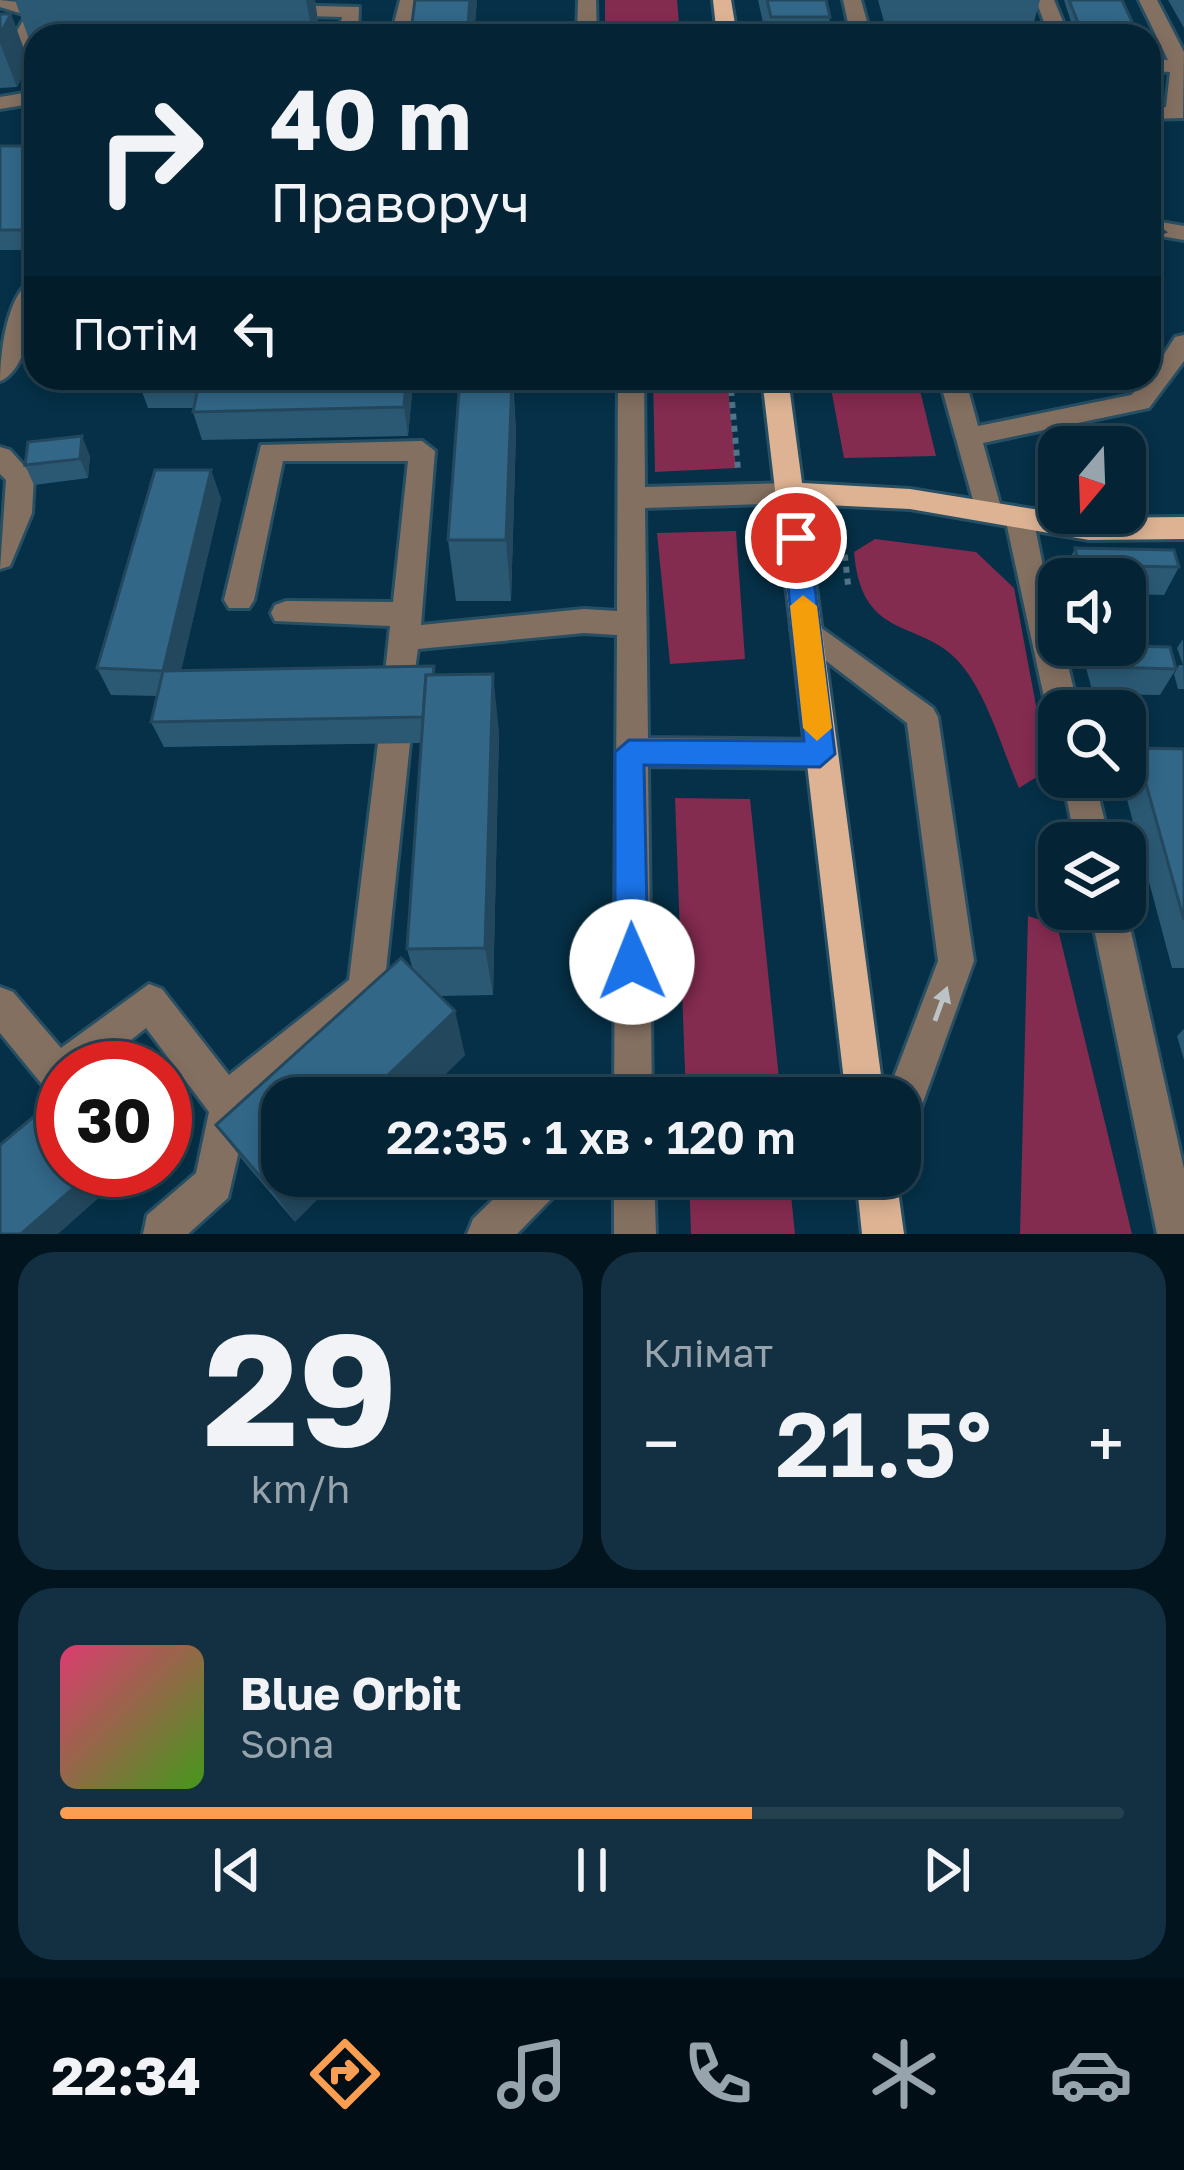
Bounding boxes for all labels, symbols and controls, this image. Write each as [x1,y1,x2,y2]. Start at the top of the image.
text: 40 m [270,68,472,168]
icon: right [72,72,228,228]
text: Праворуч [270,169,530,234]
icon: left [223,300,289,366]
text: Потім [72,306,199,360]
north arrow [1038,426,1146,534]
map controls [1038,426,1146,930]
pin [745,487,847,589]
icon: arrive [763,505,829,571]
button: sound [1038,558,1146,666]
button: search [1038,690,1146,798]
button: layers [1038,822,1146,930]
position arrow [569,899,695,1025]
one-way arrow [932,985,951,1021]
speed limit sign: 30 [36,1041,192,1197]
text: 22:35 · 1 хв · 120 m [386,1110,796,1164]
text: 29 [203,1293,398,1480]
text: Клімат [643,1329,773,1376]
text: 21.5° [775,1389,992,1497]
text: − [643,1403,679,1483]
text: + [1088,1403,1124,1483]
text: km/h [251,1465,350,1512]
text: Blue Orbit [240,1666,462,1720]
text: Sona [240,1720,334,1767]
icon: previous [204,1837,270,1903]
icon: pause [559,1837,625,1903]
icon: next [914,1837,980,1903]
icon: directions [303,2032,387,2116]
icon: music [490,2032,574,2116]
icon: phone [676,2032,760,2116]
icon: climate [862,2032,946,2116]
icon: car [1049,2032,1133,2116]
text: 22:34 [51,2042,201,2107]

